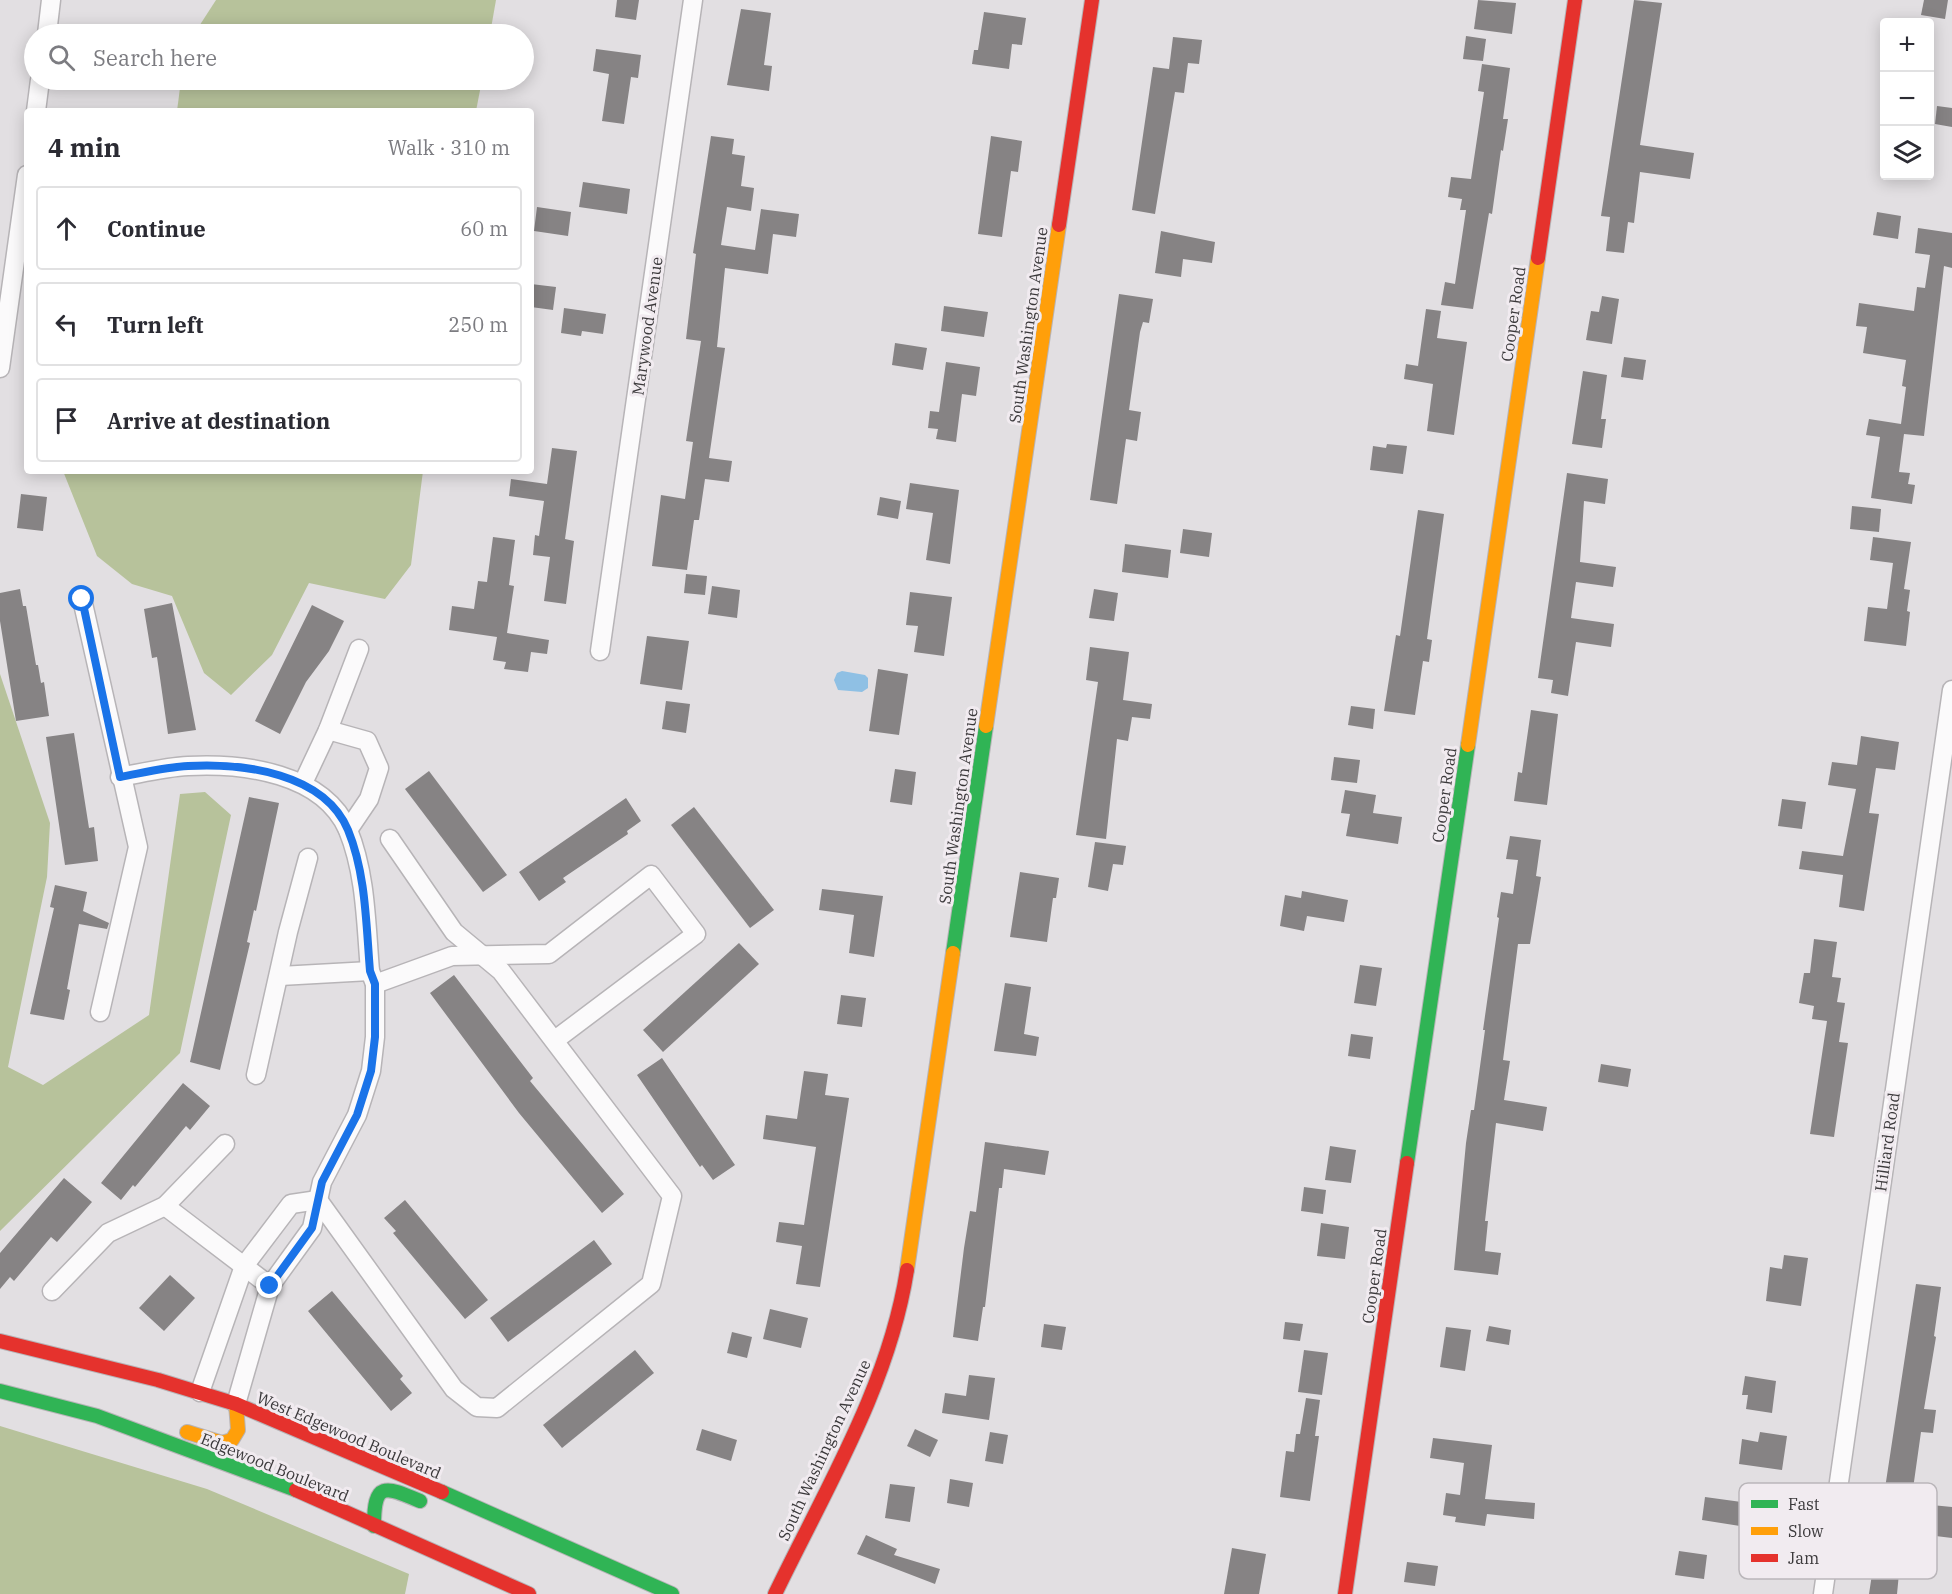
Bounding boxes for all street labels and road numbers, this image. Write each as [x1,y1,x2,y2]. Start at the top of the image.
street label: South Washington Avenue [1004,226,1052,424]
street label: Marywood Avenue [627,256,667,396]
street label: Cooper Road [1496,265,1530,363]
street label: South Washington Avenue [934,707,982,905]
street label: Cooper Road [1427,746,1461,844]
street label: Hilliard Road [1870,1091,1904,1193]
street label: Cooper Road [1357,1227,1391,1325]
street label: South Washington Avenue [773,1356,875,1544]
street label: West Edgewood Boulevard [254,1387,444,1483]
street label: Edgewood Boulevard [198,1428,352,1506]

